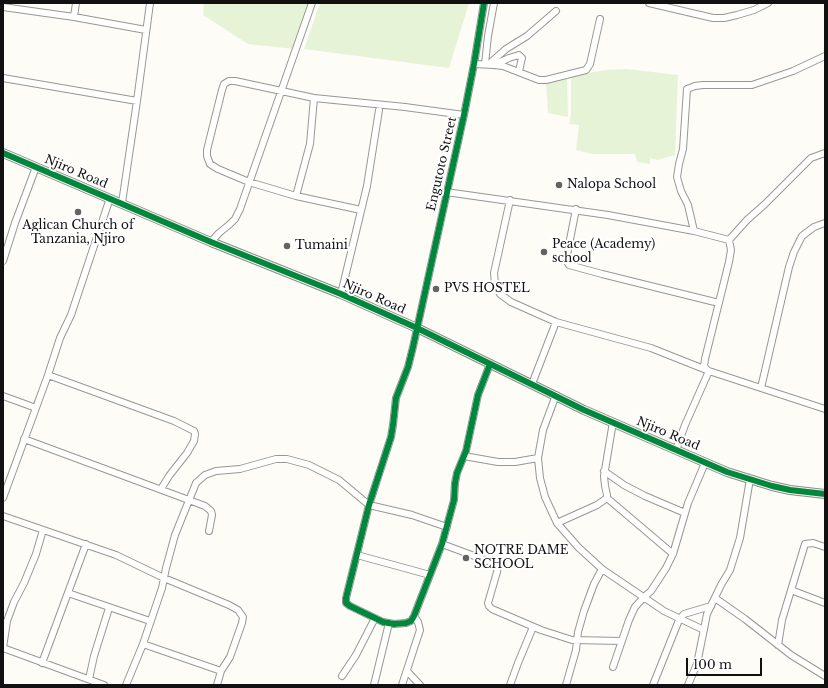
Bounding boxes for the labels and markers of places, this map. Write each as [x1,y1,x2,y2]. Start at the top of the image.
place label: Nalopa School [567,178,656,192]
marker: Nalopa School [554,180,564,190]
marker: Aglican Church of Tanzania, Njiro [73,207,83,217]
place label: Aglican Church of Tanzania, Njiro [22,219,134,247]
place label: Peace (Academy) school [552,238,655,266]
place label: Tumaini [295,239,348,253]
marker: Tumaini [282,241,292,251]
marker: Peace (Academy) school [539,247,549,257]
place label: PVS HOSTEL [444,282,530,296]
marker: PVS HOSTEL [431,284,441,294]
place label: NOTRE DAME SCHOOL [474,544,568,572]
marker: NOTRE DAME SCHOOL [461,553,471,563]

